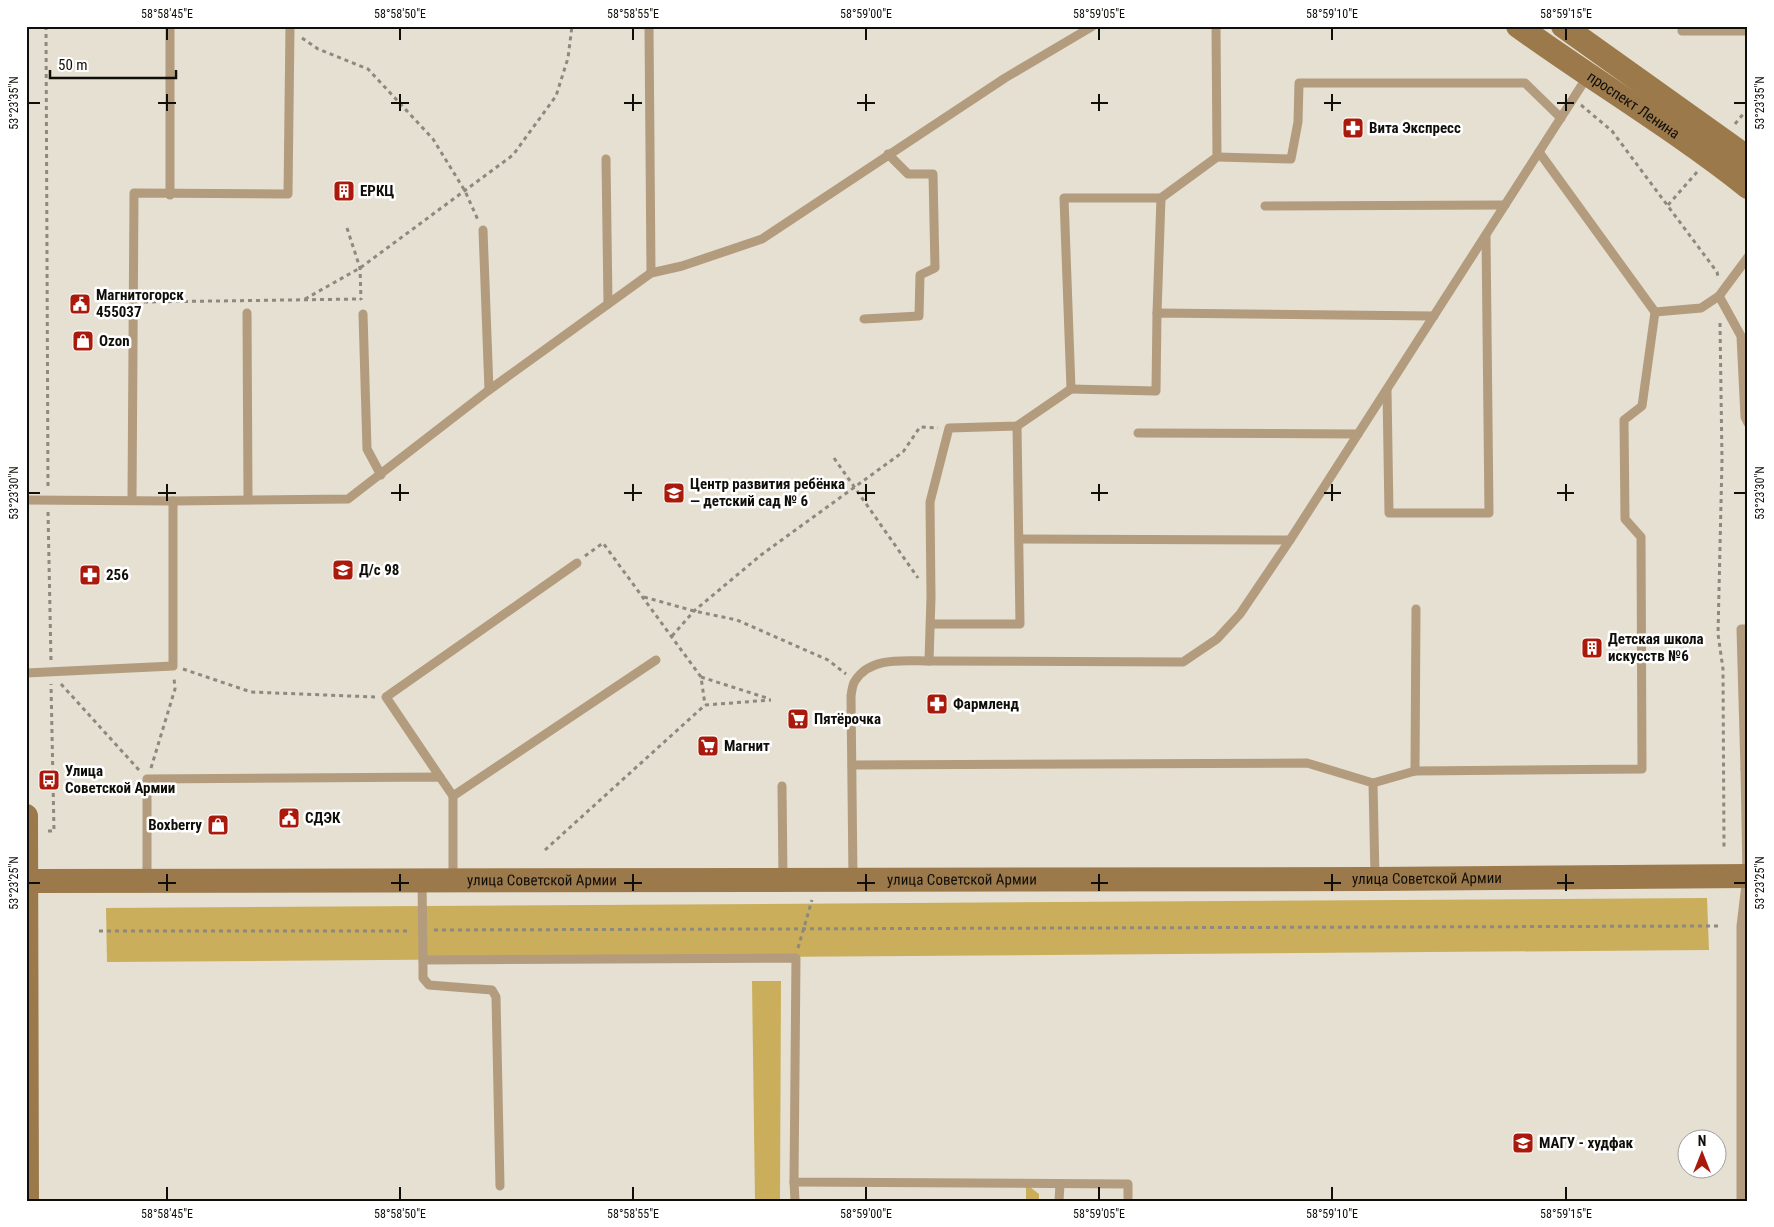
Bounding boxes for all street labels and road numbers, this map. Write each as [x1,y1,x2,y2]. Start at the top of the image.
street label: проспект Ленина [1584,68,1683,143]
street label: улица Советской Армии [1352,869,1502,888]
street label: улица Советской Армии [467,871,617,889]
street label: улица Советской Армии [887,871,1037,889]

